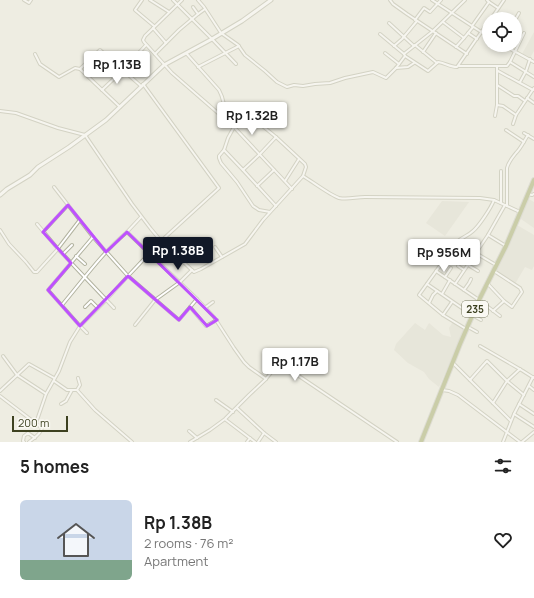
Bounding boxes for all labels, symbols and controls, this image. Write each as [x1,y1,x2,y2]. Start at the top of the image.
map controls [482,12,522,52]
button: locate [482,12,522,52]
pin: Rp 1.13B [76,51,158,85]
text: Rp 1.13B [93,55,141,73]
pin: Rp 1.32B [211,102,293,136]
text: Rp 1.32B [226,106,278,124]
pin: Rp 1.38B [137,237,219,271]
pin: Rp 956M [407,239,481,273]
text: Rp 1.38B [152,241,204,259]
text: Rp 956M [417,243,471,261]
road number: 235 [462,301,488,317]
pin: Rp 1.17B [254,348,336,382]
text: Rp 1.17B [271,352,319,370]
scale bar [12,414,68,433]
text: 200 m [18,415,49,430]
text: 5 homes [20,455,89,478]
icon: filters [492,455,514,477]
text: Rp 1.38B [144,511,212,534]
icon: home [52,516,100,564]
icon: heart [492,529,514,551]
text: 2 rooms · 76 m² [144,534,233,552]
text: Apartment [144,552,208,570]

